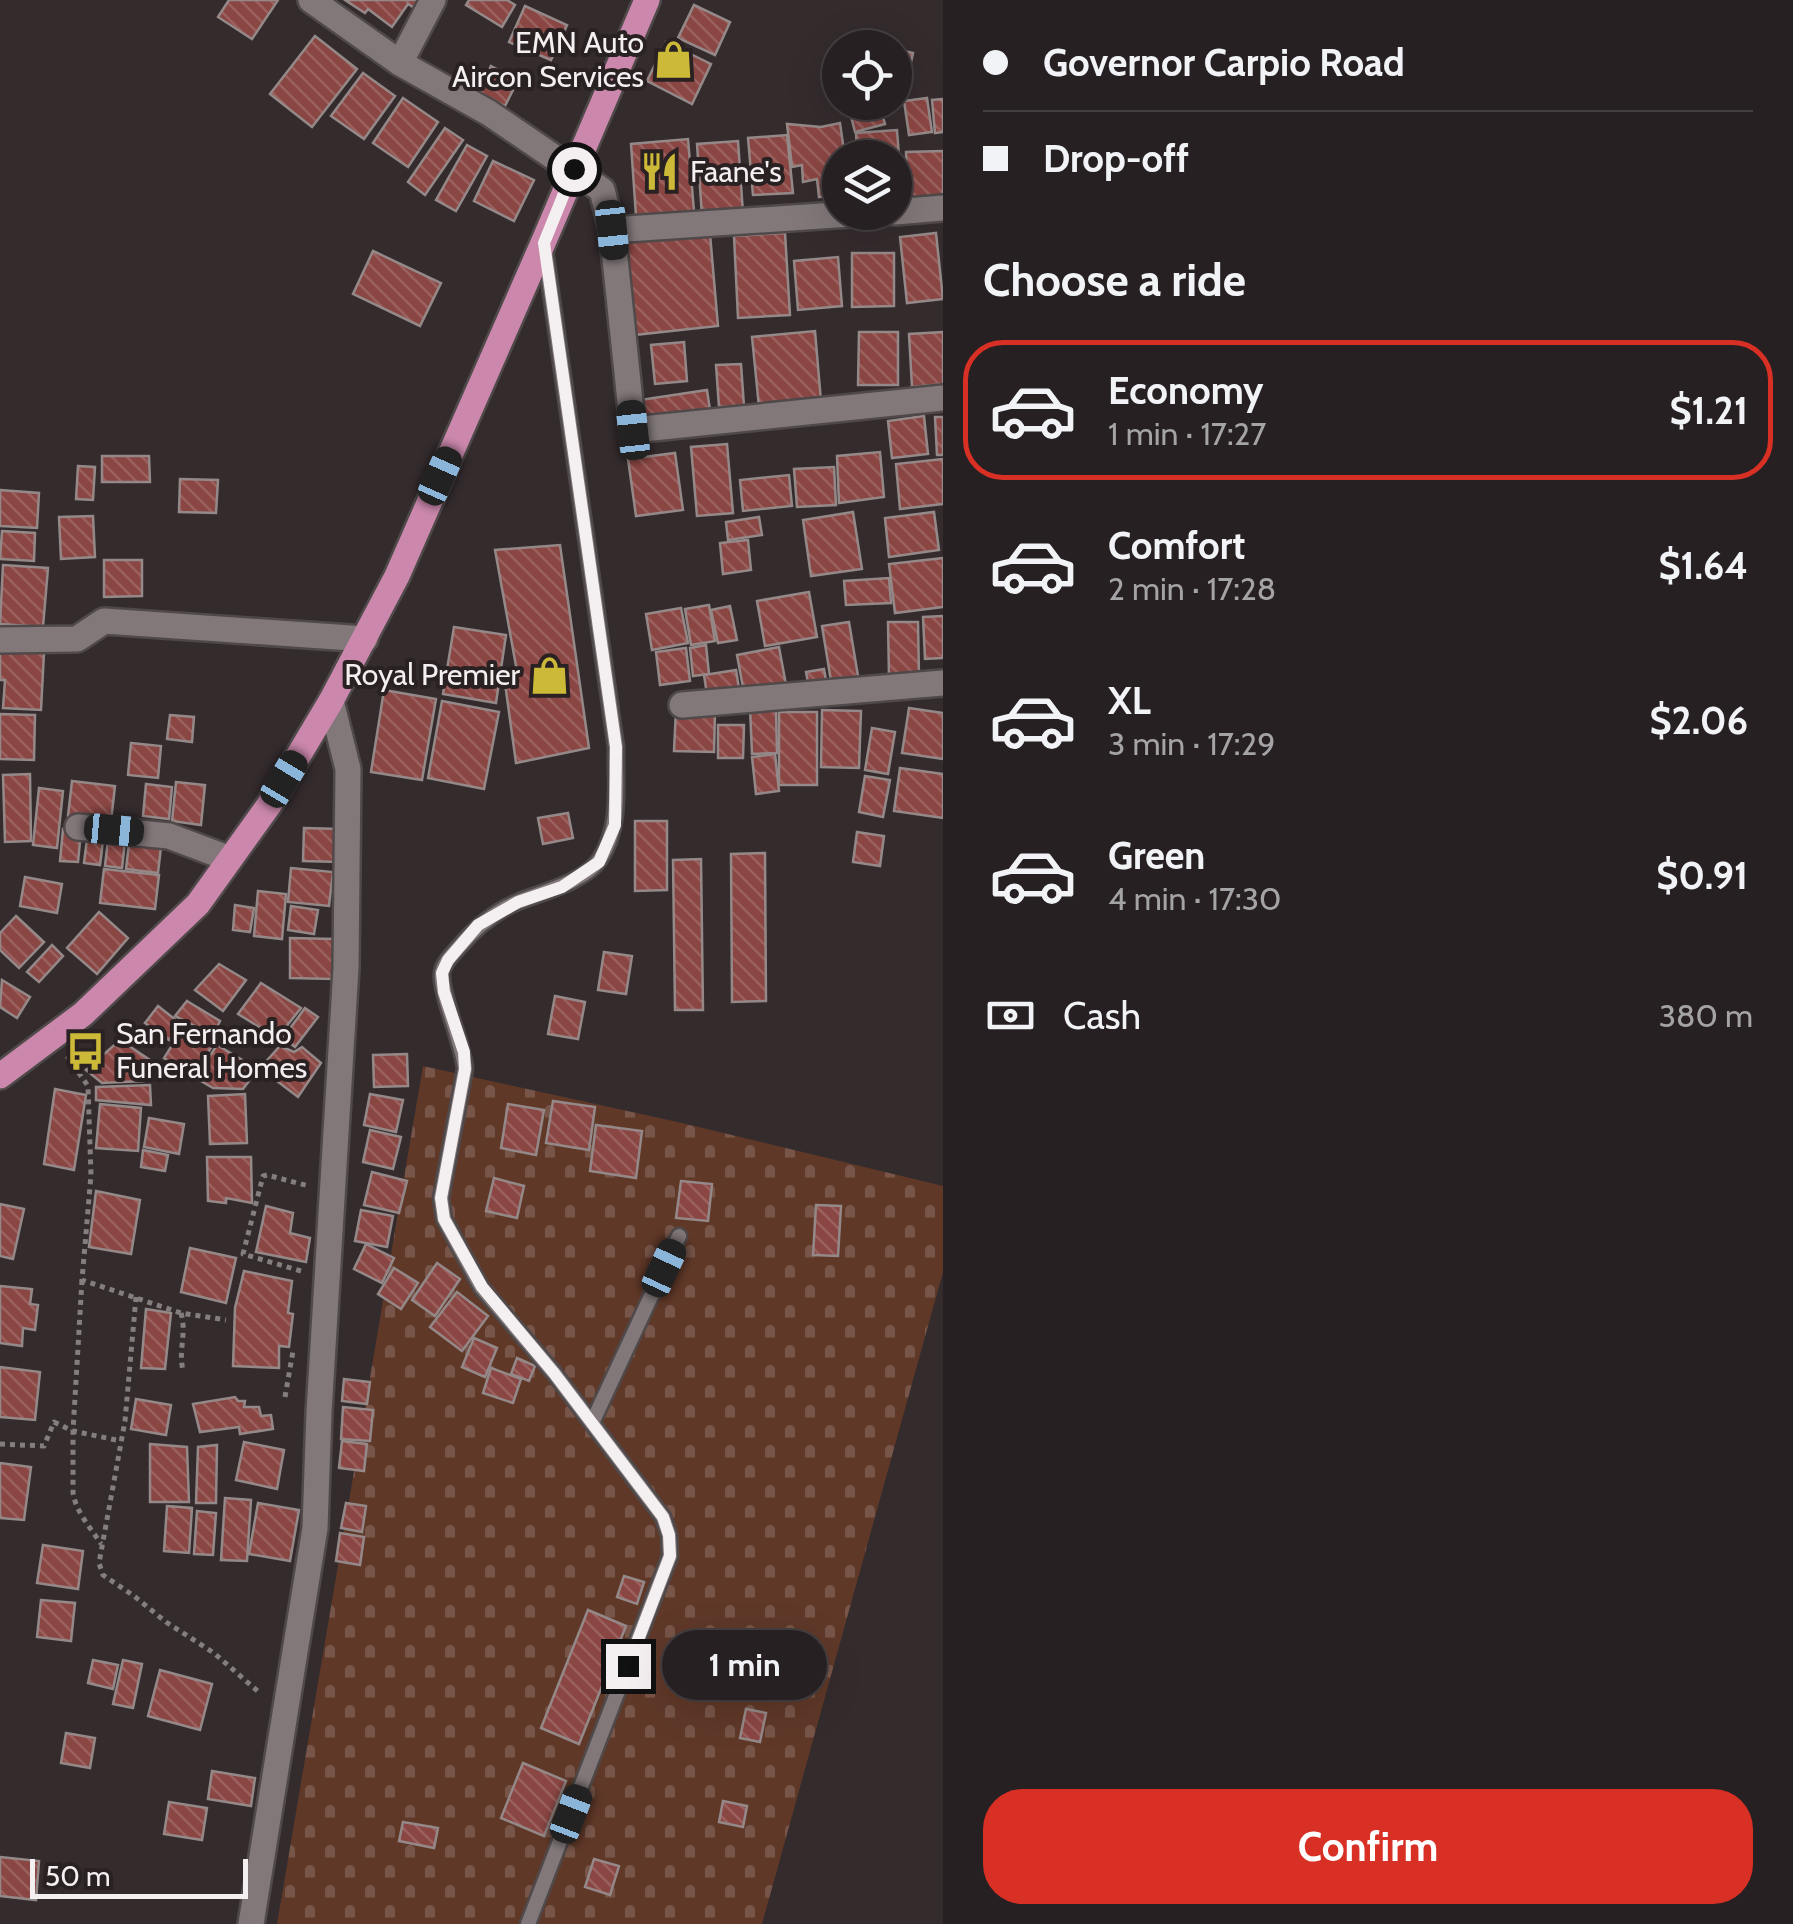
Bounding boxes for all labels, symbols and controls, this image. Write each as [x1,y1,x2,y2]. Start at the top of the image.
place label: EMN Auto Aircon Services [452,24,644,95]
map controls [822,30,912,230]
button: locate [822,30,912,120]
shop icon: EMN Auto Aircon Services [653,39,695,81]
text: Governor Carpio Road [1043,39,1405,86]
text: Drop-off [1043,135,1189,182]
button: layers [822,140,912,230]
route start [552,147,597,192]
restaurant icon: Faane's [639,151,681,193]
place label: Faane's [690,153,782,190]
car [594,199,630,261]
text: Choose a ride [983,253,1246,307]
icon: car [988,365,1078,455]
text: Economy [1108,367,1263,414]
text: $1.21 [1669,387,1748,434]
car [615,399,651,461]
text: 1 min · 17:27 [1108,414,1266,453]
car [414,442,466,510]
icon: car [988,520,1078,610]
text: Comfort [1108,522,1245,569]
text: $1.64 [1659,542,1748,589]
text: 2 min · 17:28 [1108,569,1276,608]
shop icon: Royal Premier [529,654,571,696]
place label: Royal Premier [344,656,521,693]
icon: car [988,675,1078,765]
text: XL [1108,677,1151,724]
text: $2.06 [1650,697,1748,744]
text: 3 min · 17:29 [1108,724,1275,763]
car [256,746,312,812]
car [83,812,145,848]
icon: car [988,830,1078,920]
text: Green [1108,832,1205,879]
text: $0.91 [1656,852,1748,899]
text: 4 min · 17:30 [1108,879,1281,918]
icon: cash [983,988,1038,1043]
text: Cash [1063,992,1141,1039]
text: 380 m [1659,996,1753,1035]
place label: San Fernando Funeral Homes [116,1015,307,1086]
bus stop icon: San Fernando Funeral Homes [65,1030,107,1072]
car [638,1234,690,1302]
callout: 1 min [663,1631,828,1701]
route end [606,1644,651,1689]
text: 1 min [708,1645,781,1684]
car [546,1781,596,1847]
button: Confirm [983,1789,1753,1904]
scale bar [30,1854,248,1898]
text: 50 m [45,1859,111,1893]

